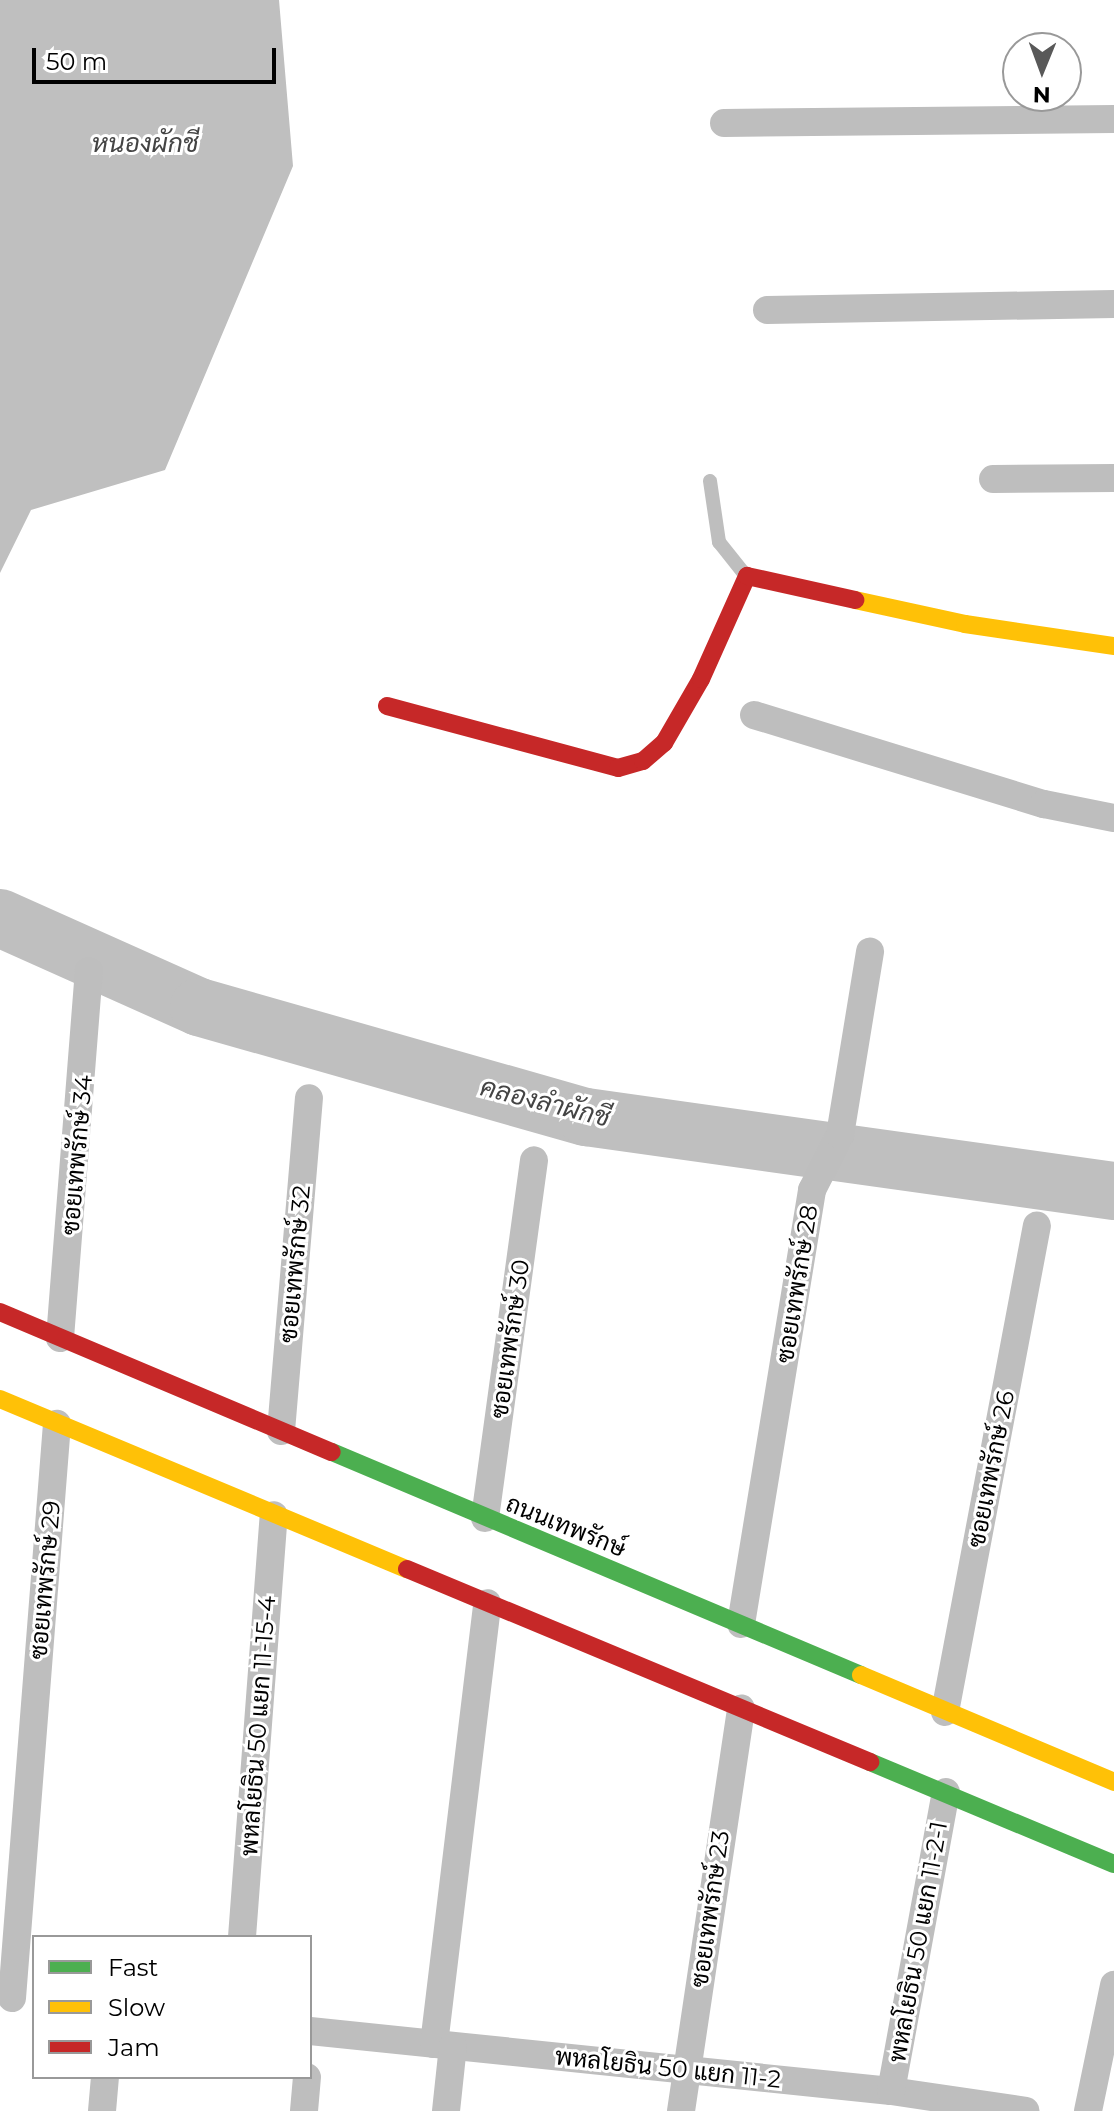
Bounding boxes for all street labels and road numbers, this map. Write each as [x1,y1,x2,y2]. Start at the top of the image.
street label: ซอยเทพรักษ์ 34 [56,1074,98,1236]
street label: ซอยเทพรักษ์ 32 [274,1184,316,1344]
street label: ซอยเทพรักษ์ 28 [770,1203,824,1365]
street label: ซอยเทพรักษ์ 30 [485,1258,535,1420]
street label: ซอยเทพรักษ์ 26 [962,1388,1020,1550]
street label: ถนนเทพรักษ์ [502,1489,630,1563]
street label: ซอยเทพรักษ์ 29 [24,1499,66,1661]
street label: พหลโยธิน 50 แยก 11-15-4 [235,1595,281,1857]
street label: พหลโยธิน 50 แยก 11-2-1 [883,1819,953,2065]
street label: ซอยเทพรักษ์ 23 [685,1829,735,1989]
street label: พหลโยธิน 50 แยก 11-2 [554,2042,782,2094]

